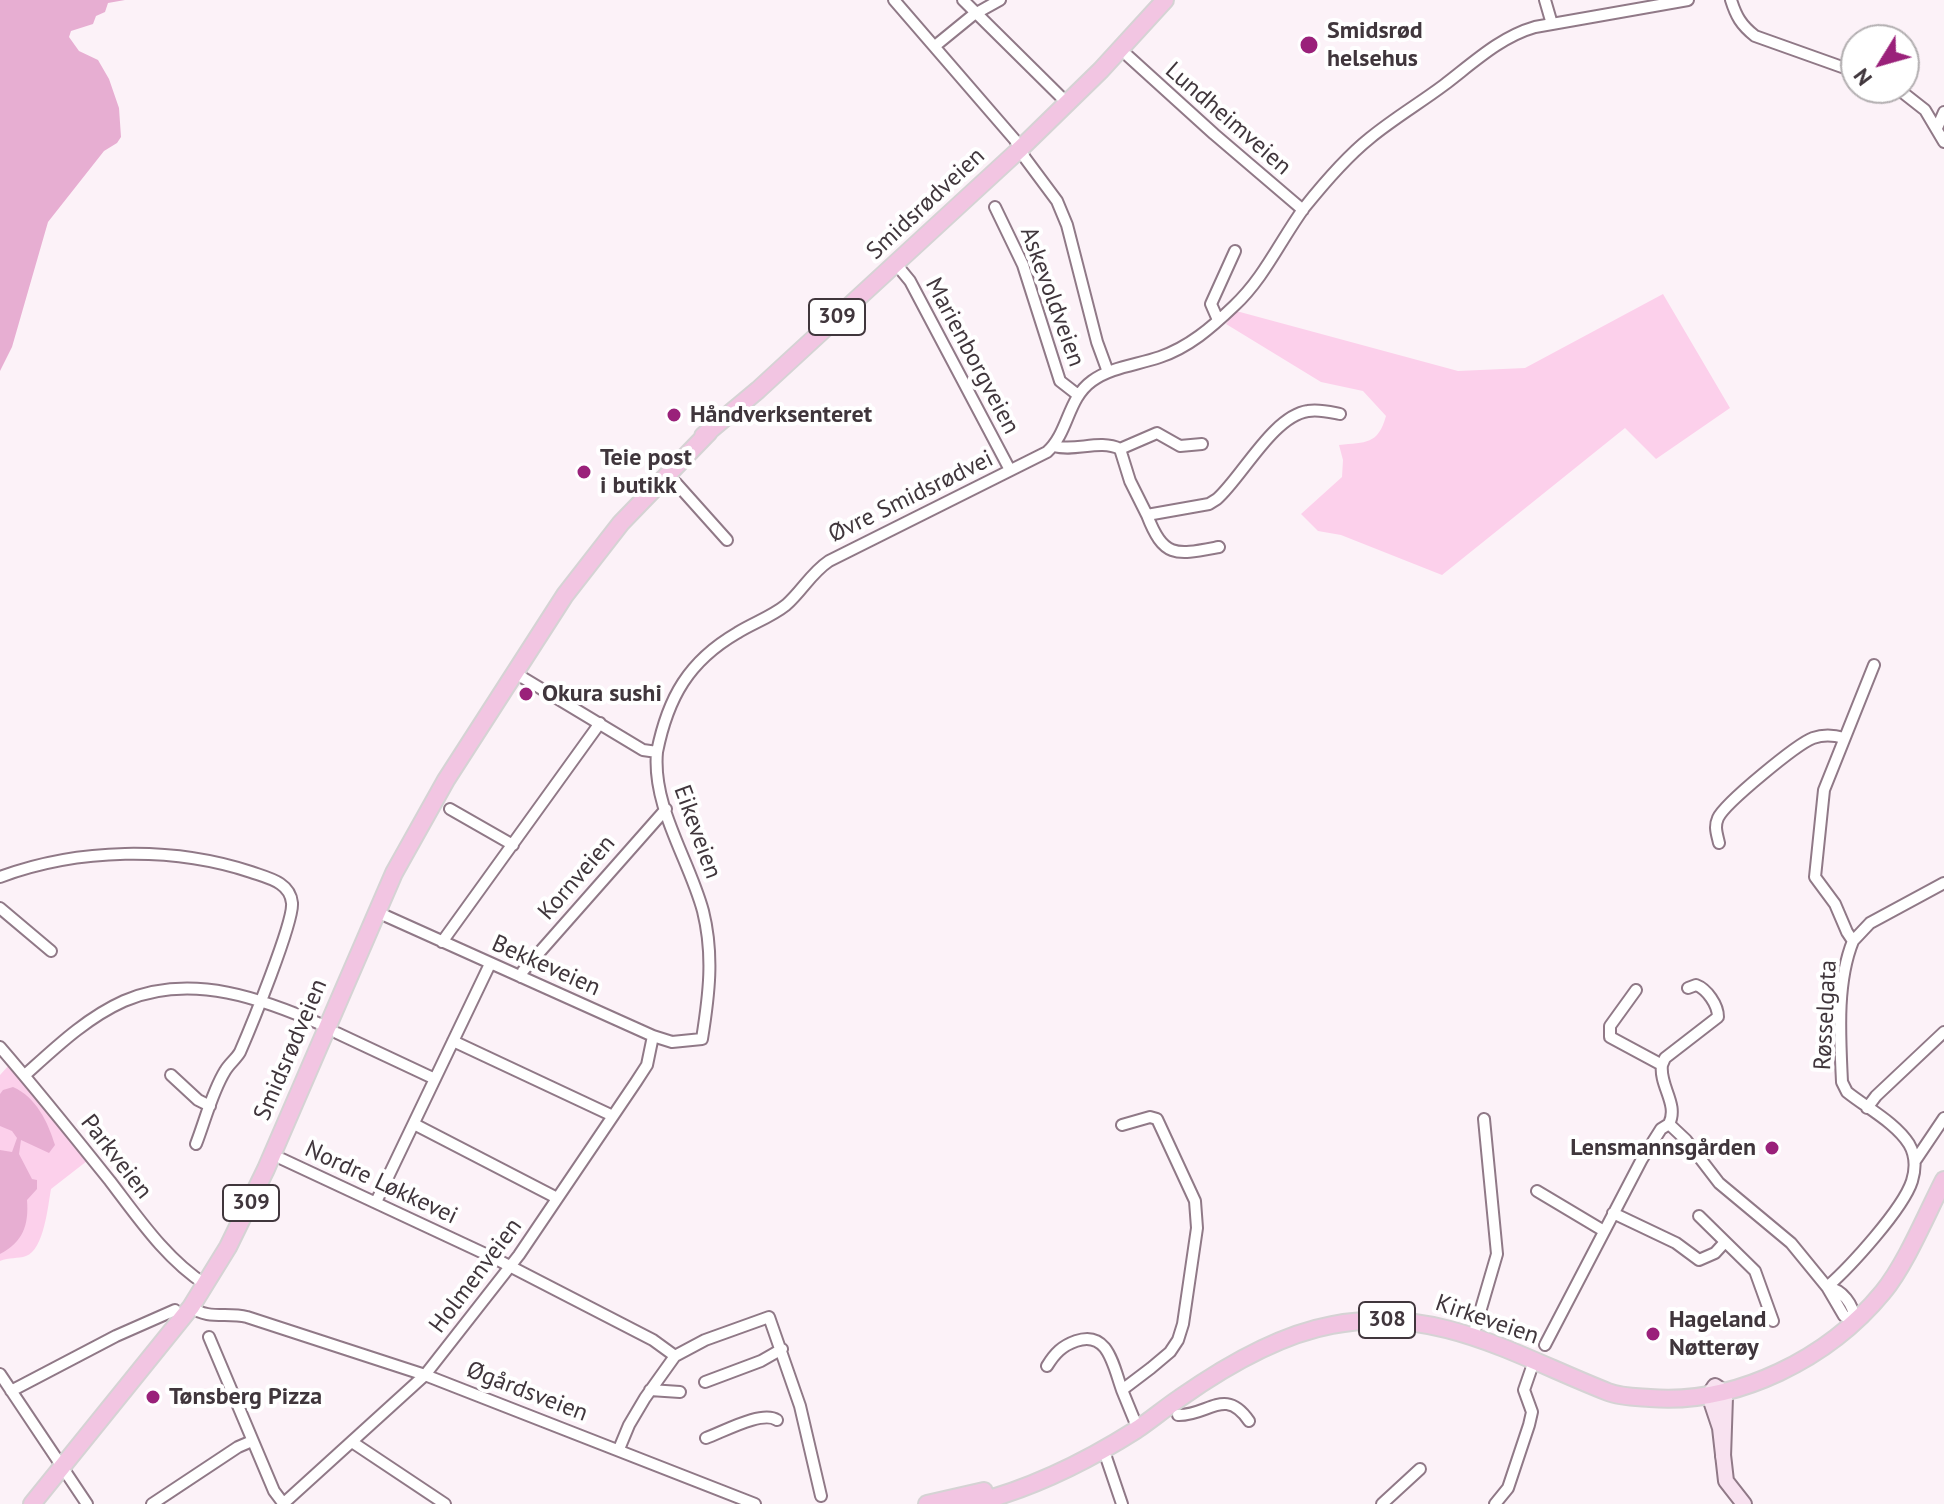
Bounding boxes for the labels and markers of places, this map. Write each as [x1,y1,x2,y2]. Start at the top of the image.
place label: Smidsrød helsehus [1327,17,1423,73]
marker: Smidsrød helsehus [1298,34,1320,56]
place label: Håndverksenteret [690,401,872,429]
marker: Håndverksenteret [665,406,683,424]
place label: Teie post i butikk [600,444,692,500]
marker: Teie post i butikk [575,463,593,481]
place label: Okura sushi [542,680,662,708]
marker: Okura sushi [517,685,535,703]
place label: Lensmannsgården [1570,1134,1756,1162]
marker: Lensmannsgården [1763,1139,1781,1157]
place label: Hageland Nøtterøy [1669,1306,1767,1362]
marker: Hageland Nøtterøy [1644,1325,1662,1343]
place label: Tønsberg Pizza [169,1383,322,1411]
marker: Tønsberg Pizza [144,1388,162,1406]

